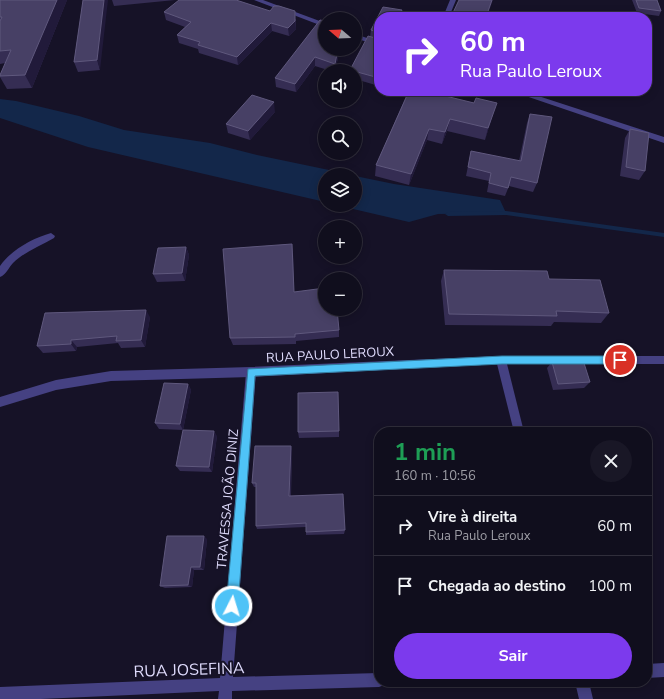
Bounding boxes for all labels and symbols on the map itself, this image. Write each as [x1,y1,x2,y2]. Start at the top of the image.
north arrow [318,12,362,56]
street label: RUA PAULO LEROUX [266,343,395,367]
pin [603,343,637,377]
street label: TRAVESSA JOÃO DINIZ [213,428,243,570]
position arrow [211,585,253,627]
street label: RUA JOSEFINA [133,657,245,683]

